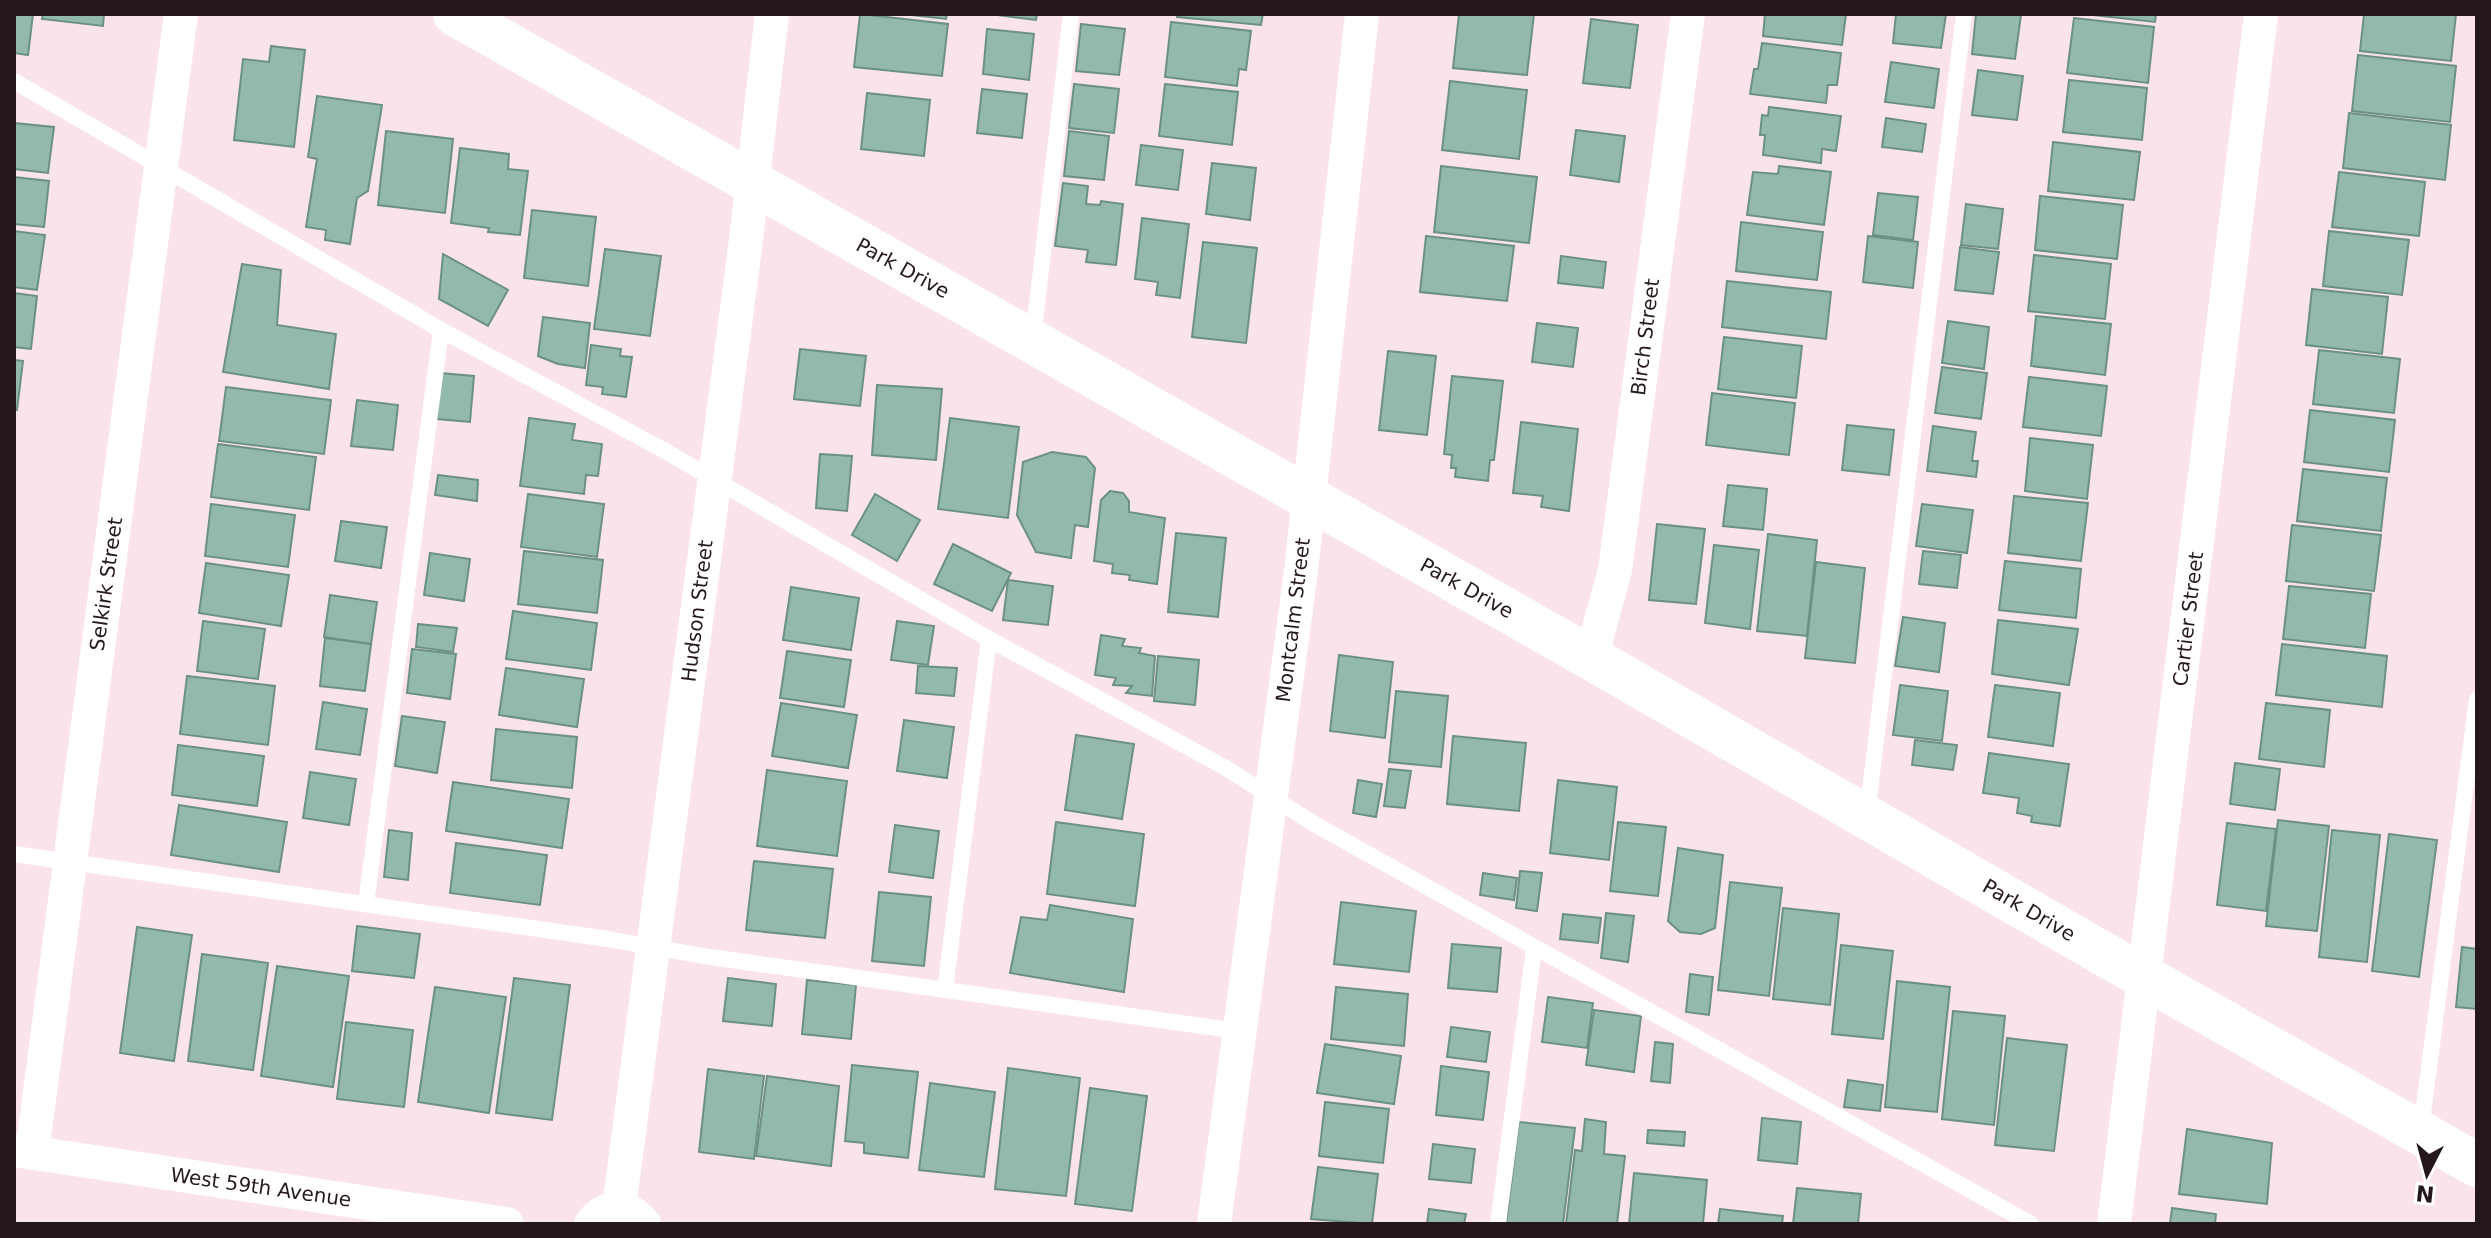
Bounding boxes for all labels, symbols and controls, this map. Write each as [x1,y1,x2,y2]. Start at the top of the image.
street label: Park Drive [852,233,954,303]
street label: Birch Street [1626,277,1664,397]
street label: Selkirk Street [85,516,127,652]
street label: Montcalm Street [1271,536,1315,704]
street label: Hudson Street [676,538,718,683]
street label: Cartier Street [2168,550,2208,688]
street label: Park Drive [1416,553,1518,623]
street label: Park Drive [1978,874,2080,946]
north arrow [2387,1134,2467,1214]
street label: West 59th Avenue [169,1162,353,1212]
text: N [2414,1180,2435,1207]

